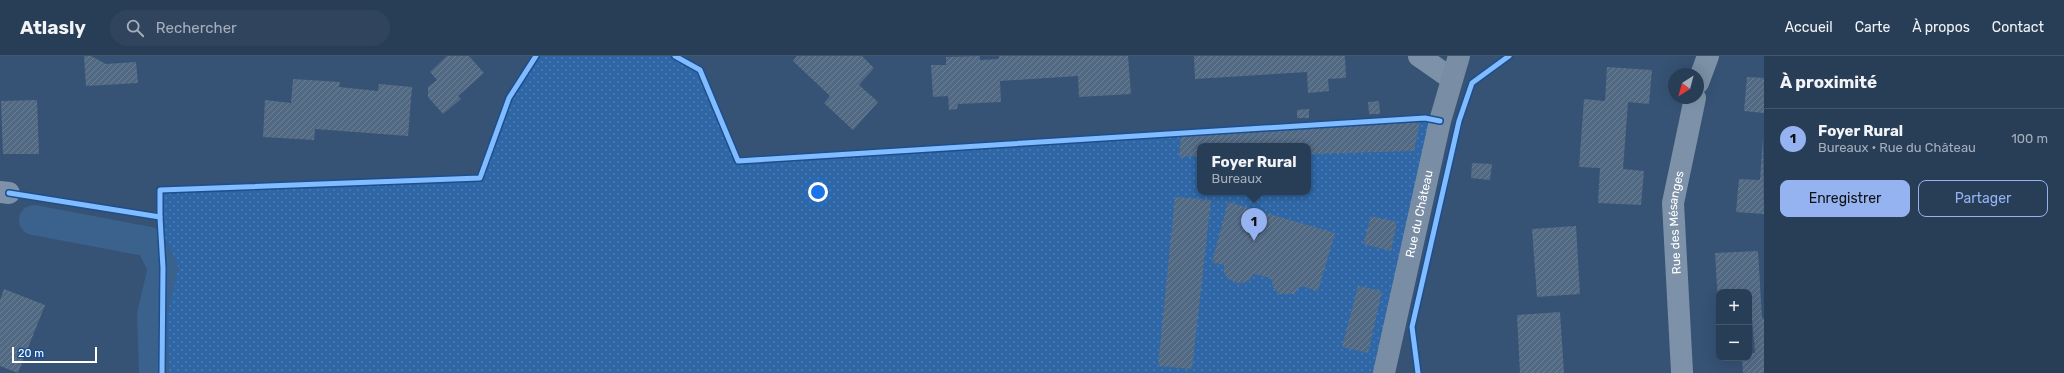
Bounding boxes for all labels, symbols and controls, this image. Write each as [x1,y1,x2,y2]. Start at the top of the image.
search box [110,10,390,46]
text: Atlasly [20,16,86,39]
icon: search [124,17,146,39]
text: Rechercher [156,19,237,37]
text: Accueil [1785,19,1833,36]
text: Carte [1855,19,1890,36]
text: À propos [1912,19,1970,36]
text: Contact [1992,19,2044,36]
north arrow [1668,68,1704,104]
text: À proximité [1780,72,1877,92]
text: Foyer Rural [1818,122,1903,140]
text: 1 [1790,131,1796,146]
text: 100 m [2011,131,2048,146]
text: Bureaux · Rue du Château [1818,140,1976,155]
popup [1197,143,1311,195]
text: Foyer Rural [1211,153,1297,171]
street label: Rue du Château [1403,169,1436,259]
street label: Rue des Mésanges [1666,169,1687,275]
text: Bureaux [1211,171,1262,186]
button: Enregistrer [1780,180,1910,217]
button: Partager [1918,180,2048,217]
your location [808,182,828,202]
pin: 1 [1241,208,1267,241]
map controls [1716,289,1752,361]
button: + [1716,289,1752,325]
button: − [1716,325,1752,361]
scale bar [12,345,97,364]
text: 20 m [18,347,44,360]

